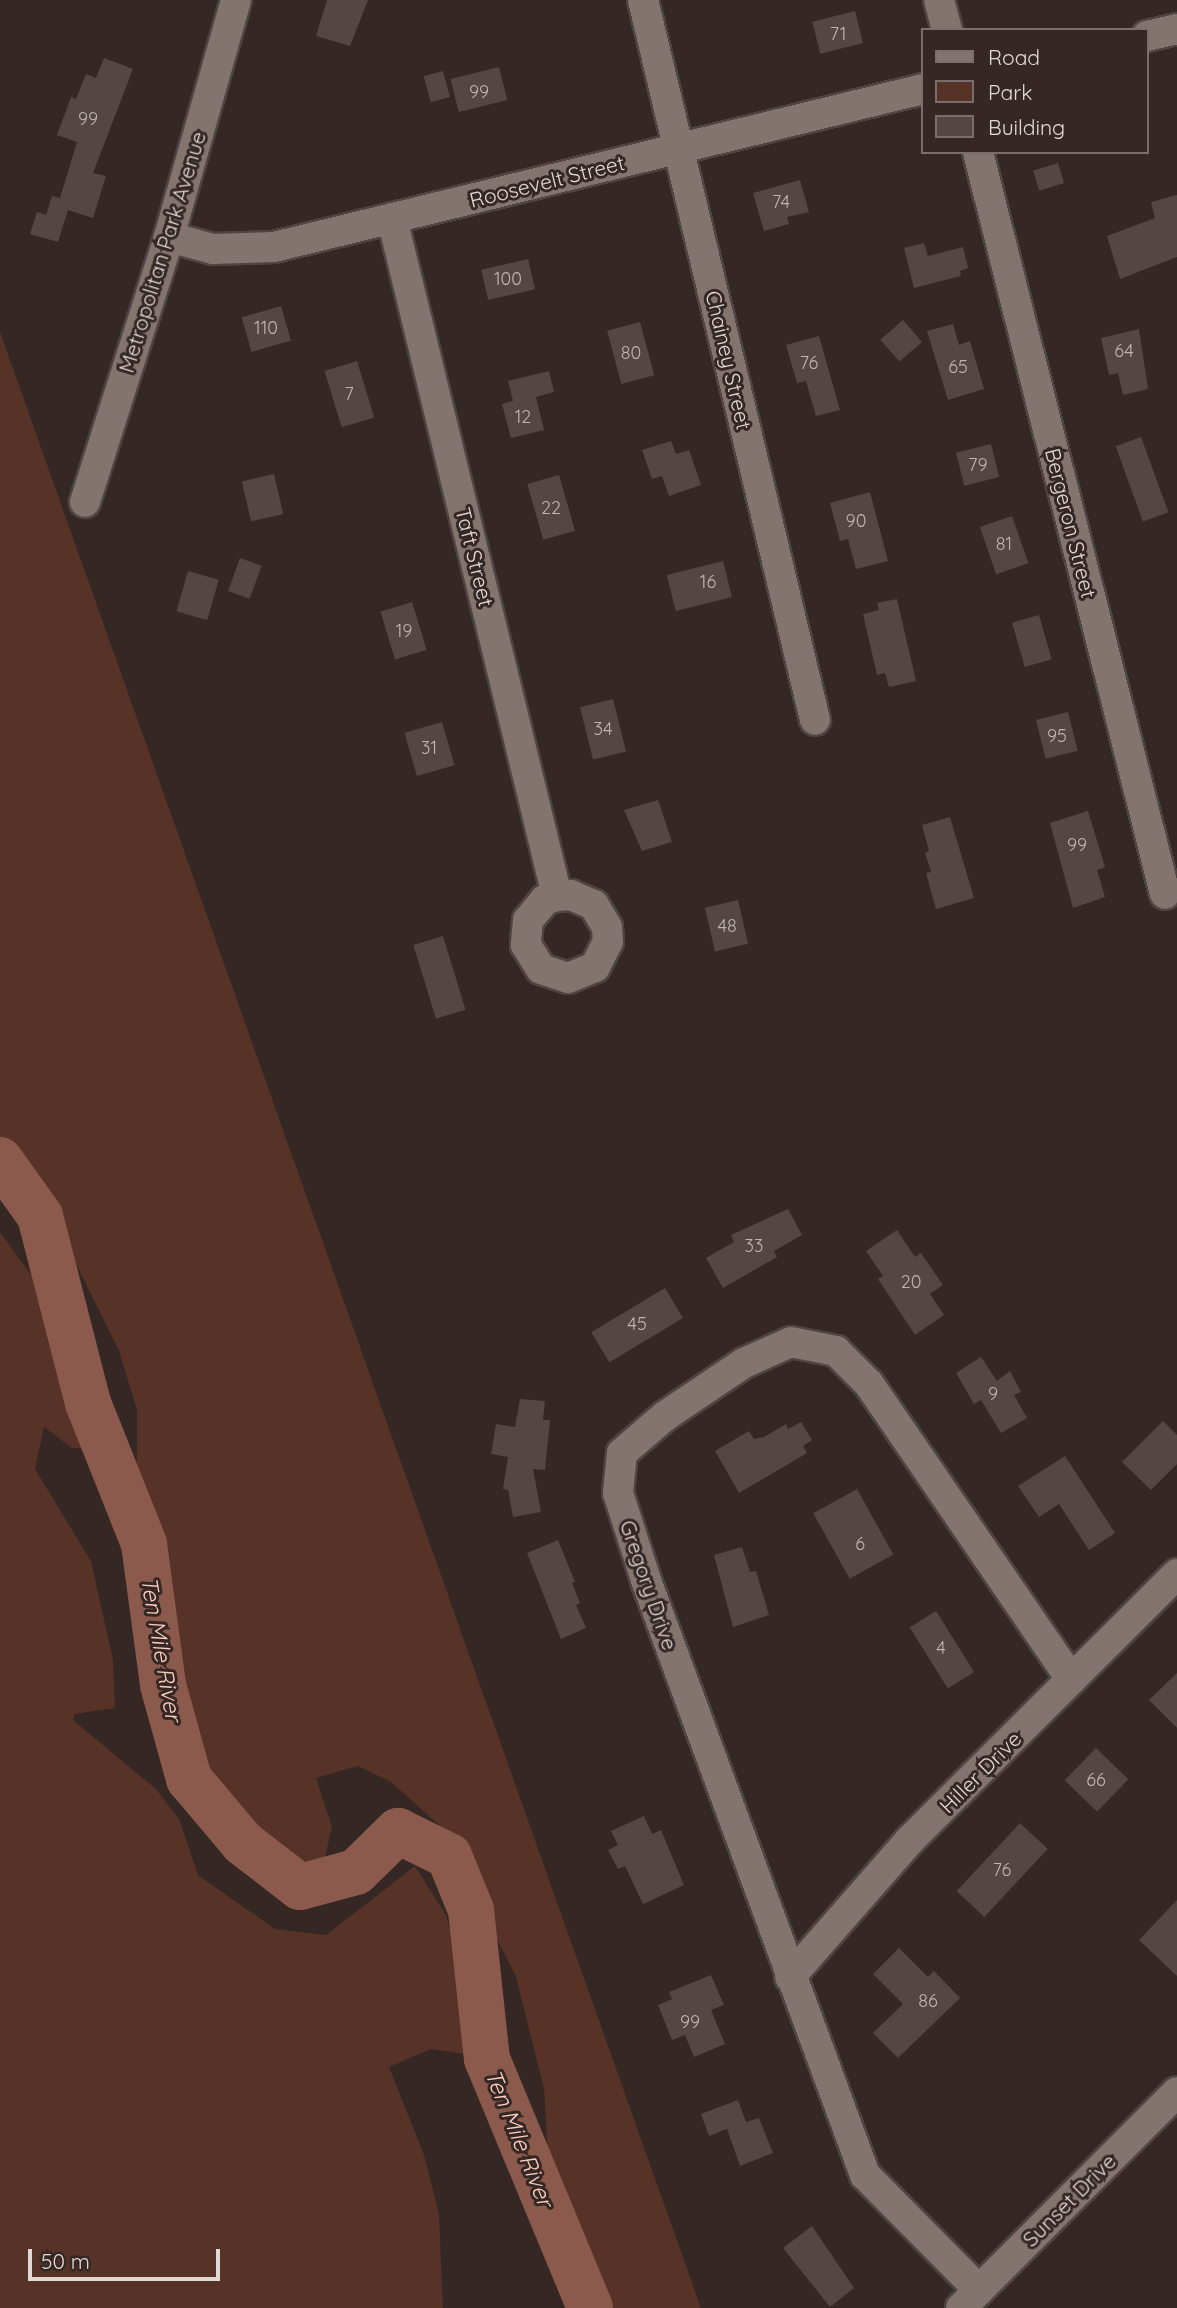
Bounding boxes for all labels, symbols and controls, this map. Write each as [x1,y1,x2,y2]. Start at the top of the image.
house number: 71 [830,23,846,45]
legend [922,28,1149,154]
text: Road [988,44,1040,70]
text: Park [988,79,1032,105]
house number: 99 [469,81,489,103]
house number: 99 [78,108,98,130]
text: Building [988,114,1065,140]
street label: Metropolitan Park Avenue [113,128,211,376]
street label: Roosevelt Street [467,150,627,212]
house number: 74 [772,191,790,213]
house number: 100 [494,268,522,290]
street label: Chainey Street [701,288,757,432]
house number: 110 [254,317,278,339]
house number: 64 [1114,340,1134,362]
house number: 80 [621,342,641,364]
house number: 76 [800,352,818,374]
house number: 65 [948,356,968,378]
house number: 7 [344,383,354,405]
house number: 12 [515,406,531,428]
street label: Bergeron Street [1040,446,1102,600]
house number: 79 [968,454,988,476]
house number: 22 [541,497,561,519]
street label: Taft Street [451,505,499,609]
house number: 90 [846,510,866,532]
house number: 81 [996,533,1012,555]
house number: 16 [700,571,716,593]
house number: 19 [396,620,412,642]
house number: 34 [594,718,612,740]
house number: 95 [1047,725,1067,747]
house number: 31 [421,737,437,759]
house number: 99 [1067,834,1087,856]
house number: 48 [717,915,737,937]
house number: 33 [745,1235,763,1257]
house number: 20 [901,1271,921,1293]
house number: 45 [627,1313,647,1335]
house number: 9 [988,1383,998,1405]
street label: Gregory Drive [615,1517,683,1653]
house number: 6 [855,1533,865,1555]
water label: Ten Mile River [135,1575,187,1723]
house number: 4 [936,1637,946,1659]
street label: Hiller Drive [934,1726,1026,1818]
house number: 66 [1086,1769,1106,1791]
house number: 76 [993,1859,1011,1881]
house number: 86 [918,1990,938,2012]
house number: 99 [680,2011,700,2033]
water label: Ten Mile River [479,2065,559,2211]
street label: Sunset Drive [1017,2148,1121,2252]
scale bar [32,2234,224,2278]
text: 50 m [41,2248,90,2274]

